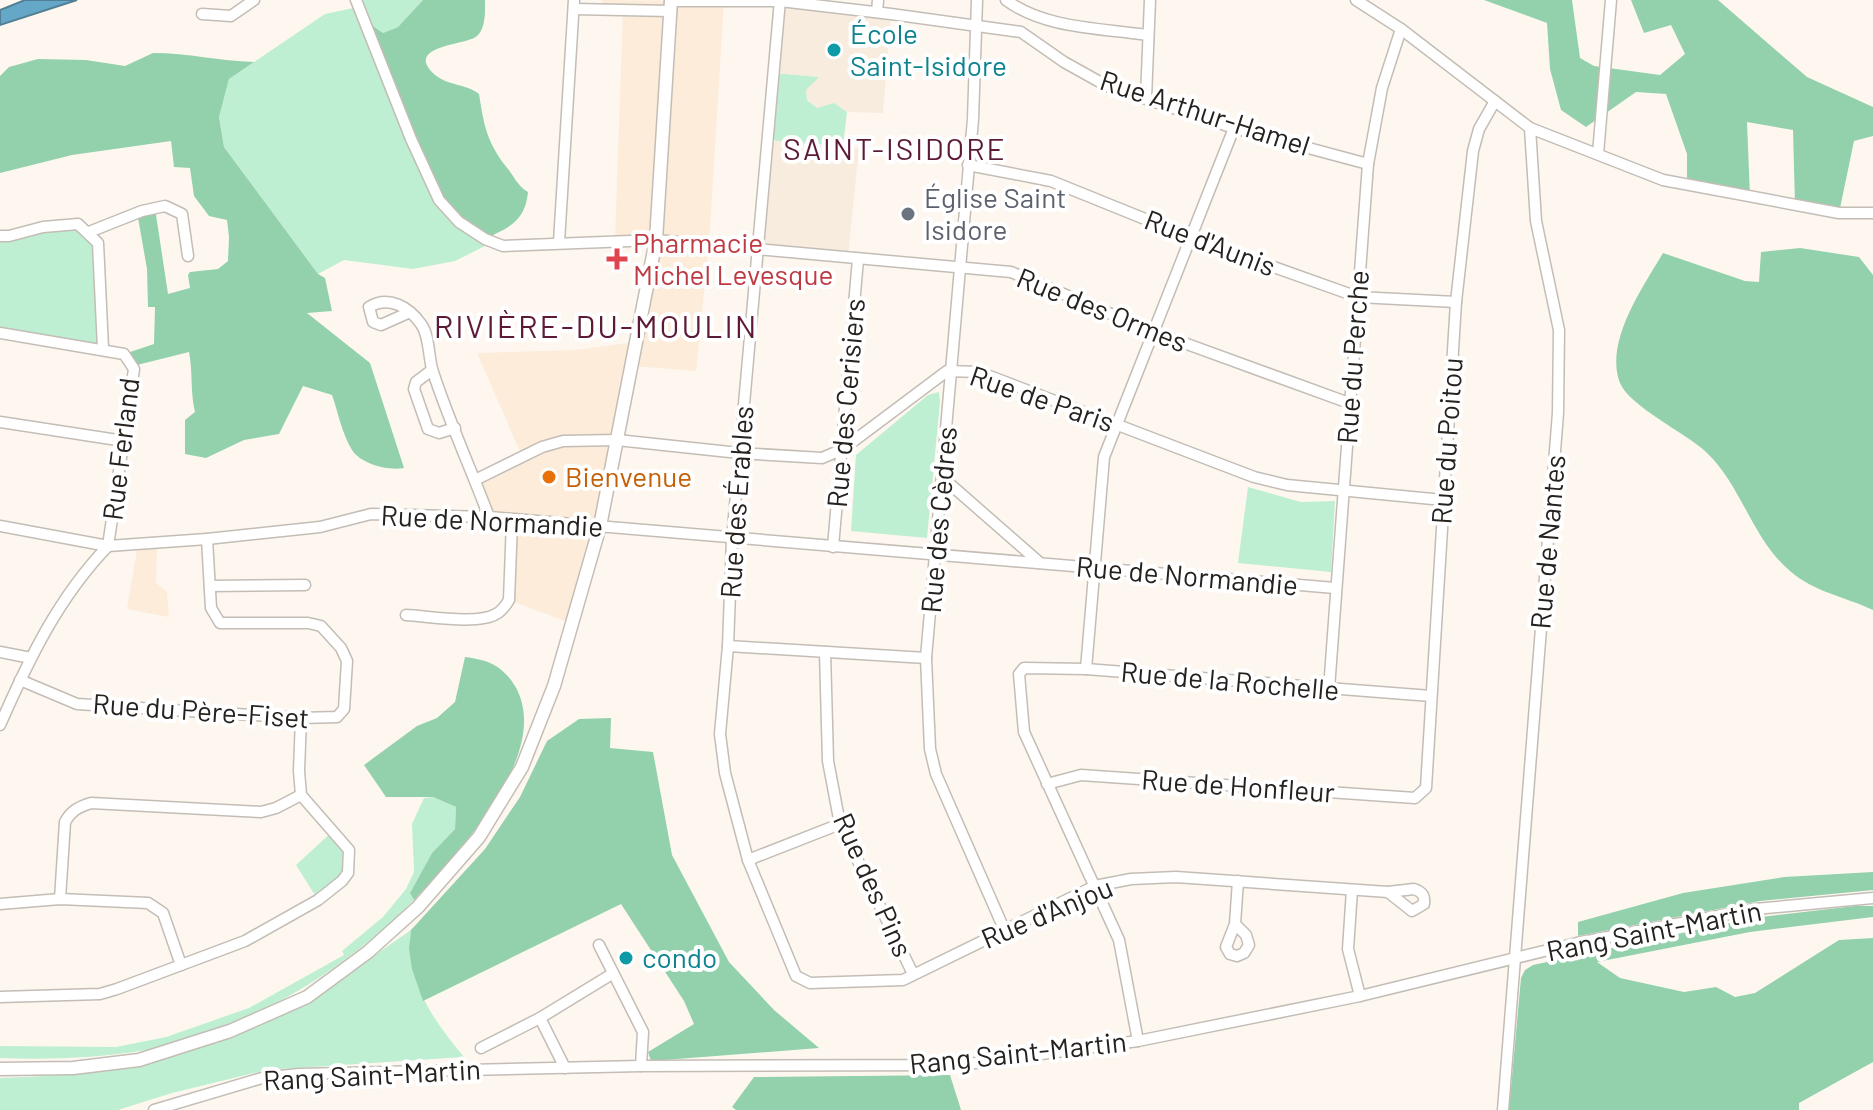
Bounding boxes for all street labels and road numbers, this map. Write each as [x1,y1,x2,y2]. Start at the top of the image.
street label: Rue Arthur-Hamel [1096,62,1315,162]
street label: Rue d'Aunis [1140,202,1281,283]
street label: Rue des Ormes [1012,260,1192,359]
street label: Rue du Perche [1329,269,1375,445]
street label: Rue des Cerisiers [819,297,871,509]
street label: Rue du Poitou [1423,356,1469,525]
street label: Rue de Paris [966,358,1119,439]
street label: Rue Ferland [94,376,146,522]
street label: Rue des Érables [712,405,760,599]
street label: Rue des Cèdres [913,425,963,615]
street label: Rue de Nantes [1522,453,1572,630]
street label: Rue de Normandie [380,497,604,543]
street label: Rue de Normandie [1075,548,1299,602]
street label: Rue de la Rochelle [1119,654,1341,706]
street label: Rue du Père-Fiset [92,685,310,735]
street label: Rue de Honfleur [1140,761,1336,809]
street label: Rue des Pins [827,807,921,962]
street label: Rue d'Anjou [976,869,1117,955]
street label: Rang Saint-Martin [1544,893,1764,968]
street label: Rang Saint-Martin [908,1024,1128,1080]
street label: Rang Saint-Martin [262,1051,482,1097]

